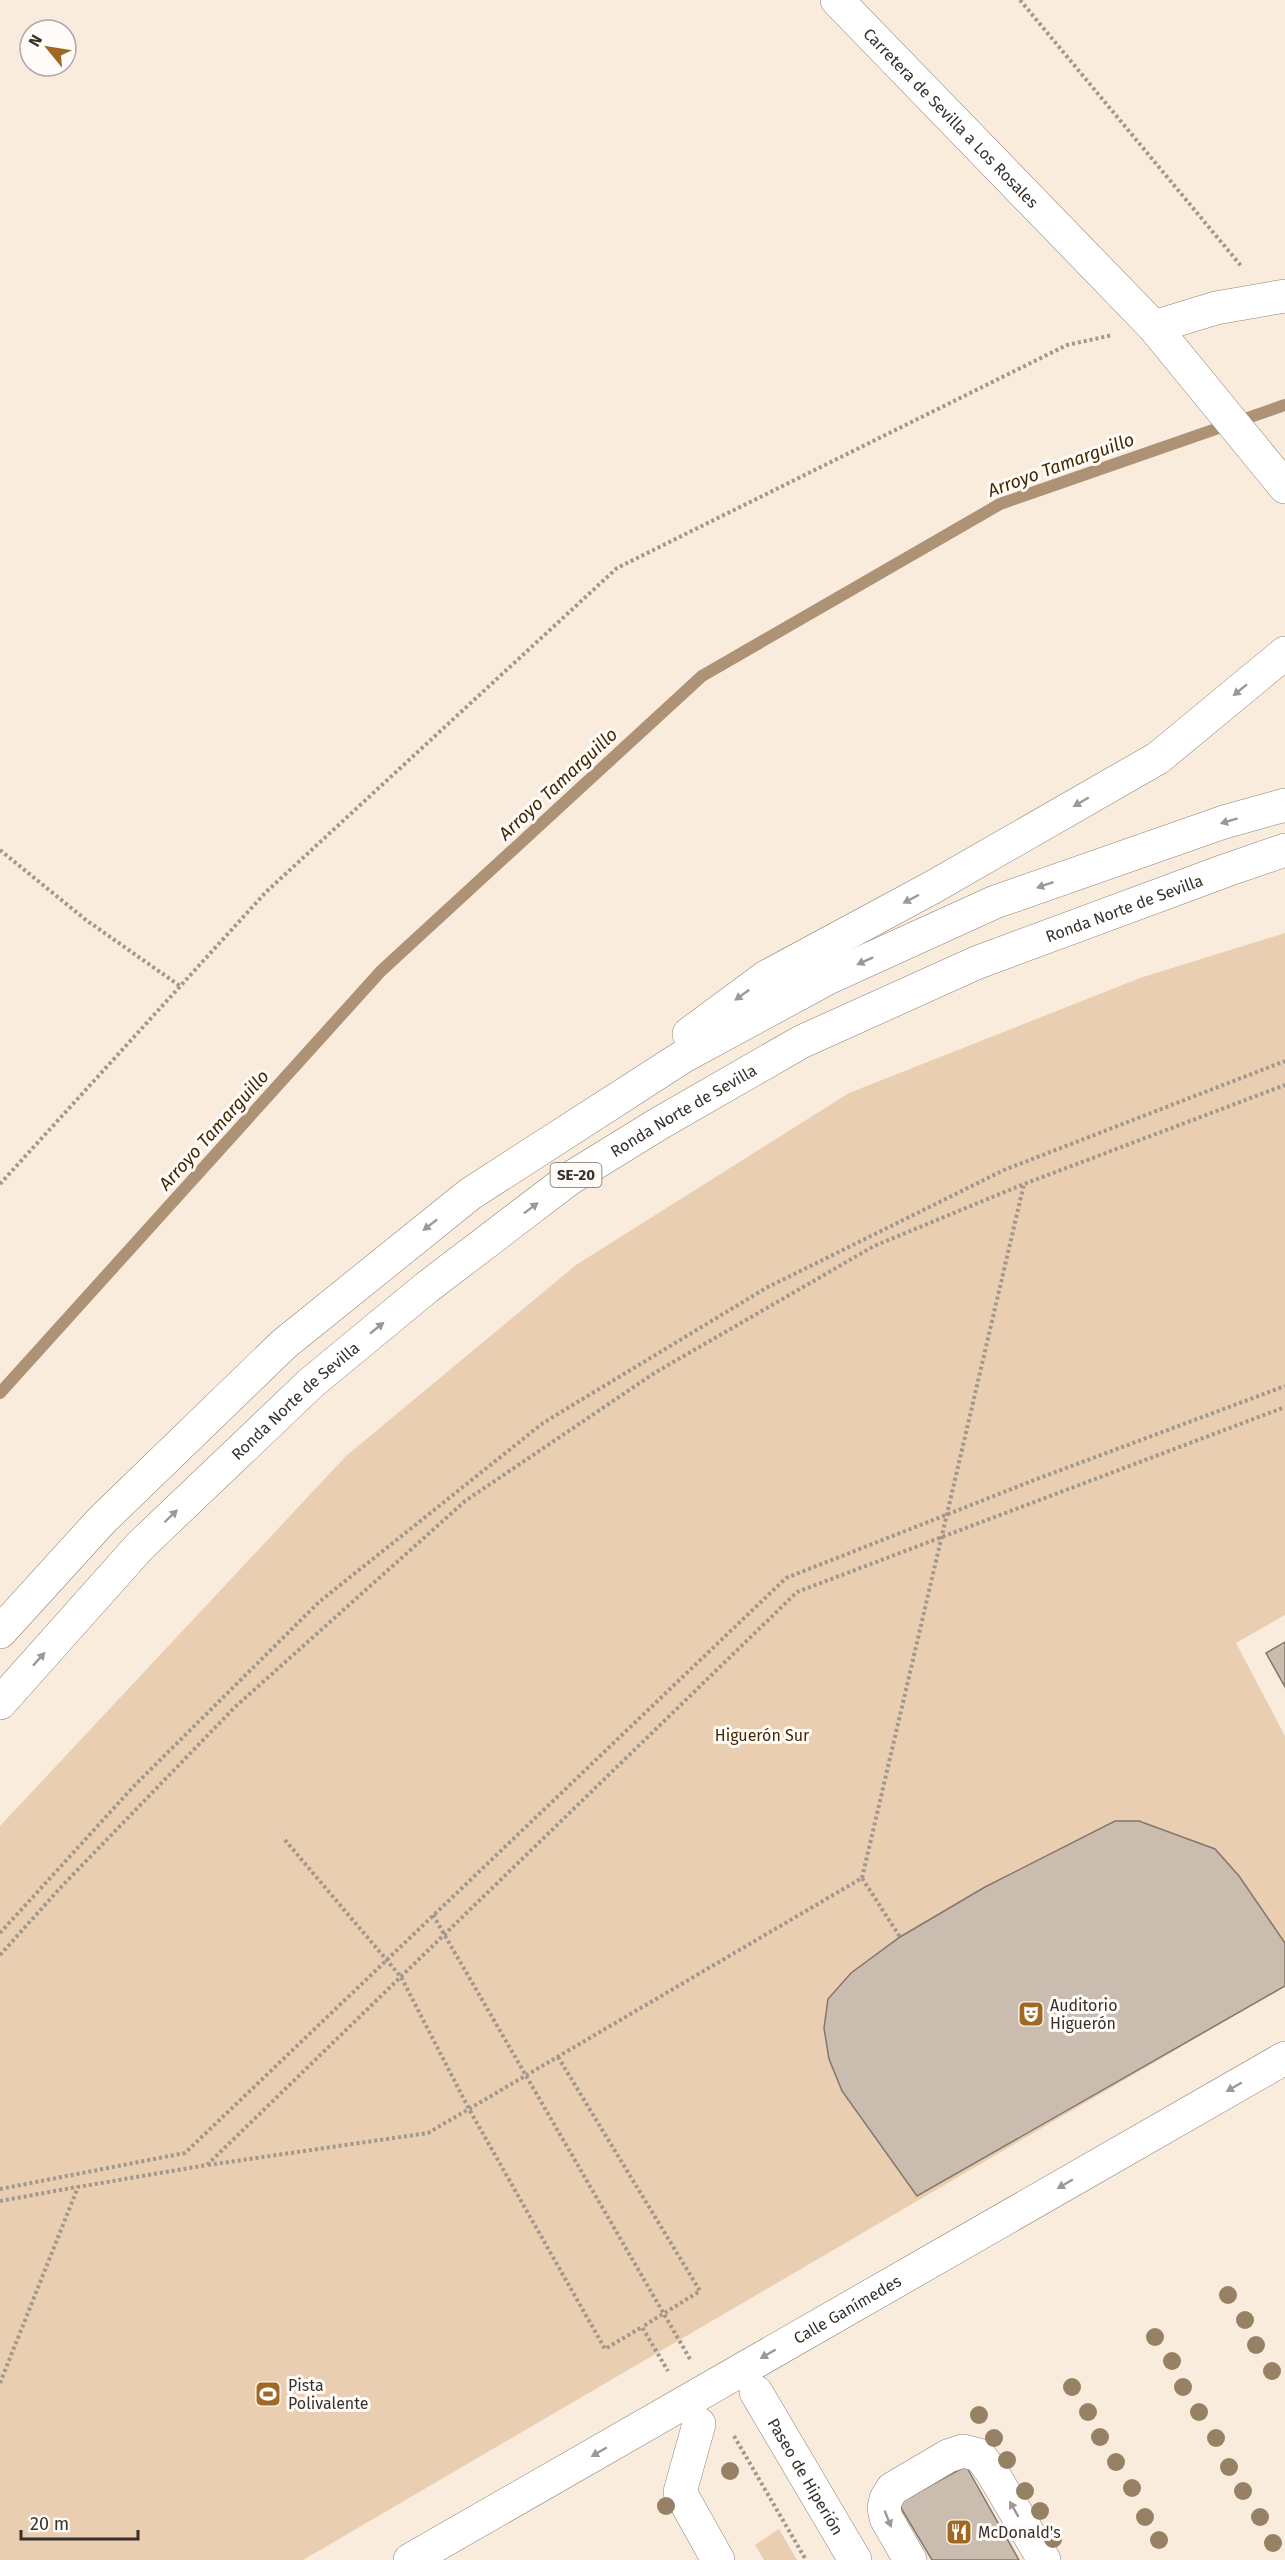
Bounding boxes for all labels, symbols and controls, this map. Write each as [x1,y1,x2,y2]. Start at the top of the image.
north arrow [18,18,78,78]
street label: Carretera de Sevilla a Los Rosales [859,24,1042,212]
text: N [25,31,46,50]
water label: Arroyo Tamarguillo [984,428,1137,502]
one-way arrow [1232,684,1248,697]
water label: Arroyo Tamarguillo [493,723,622,845]
one-way arrow [1072,797,1089,807]
one-way arrow [1220,817,1238,826]
street label: Ronda Norte de Sevilla [1043,871,1205,946]
one-way arrow [1036,880,1054,890]
one-way arrow [903,894,920,904]
one-way arrow [856,956,874,966]
one-way arrow [734,989,750,1001]
street label: Ronda Norte de Sevilla [607,1061,760,1161]
water label: Arroyo Tamarguillo [154,1065,274,1195]
road number: SE-20 [550,1163,602,1187]
one-way arrow [523,1202,539,1215]
one-way arrow [422,1219,438,1232]
one-way arrow [369,1322,384,1335]
street label: Ronda Norte de Sevilla [228,1338,363,1464]
one-way arrow [164,1509,179,1523]
one-way arrow [32,1652,45,1667]
park label: Higuerón Sur [715,1726,810,1745]
place label: Auditorio Higuerón [1050,1996,1117,2033]
theatre icon: Auditorio Higuerón [1016,1999,1046,2029]
one-way arrow [1225,2082,1242,2092]
one-way arrow [1056,2179,1073,2189]
street label: Calle Ganímedes [790,2271,904,2348]
one-way arrow [759,2349,776,2359]
place label: Pista Polivalente [288,2376,368,2413]
sports icon: Pista Polivalente [253,2379,283,2409]
street label: Paseo de Hiperión [764,2415,847,2539]
one-way arrow [591,2446,608,2456]
one-way arrow [1009,2501,1020,2517]
scale bar [21,2503,138,2541]
one-way arrow [883,2510,893,2528]
text: 20 m [30,2513,69,2535]
restaurant icon: McDonald's [944,2517,974,2547]
place label: McDonald's [978,2523,1061,2542]

